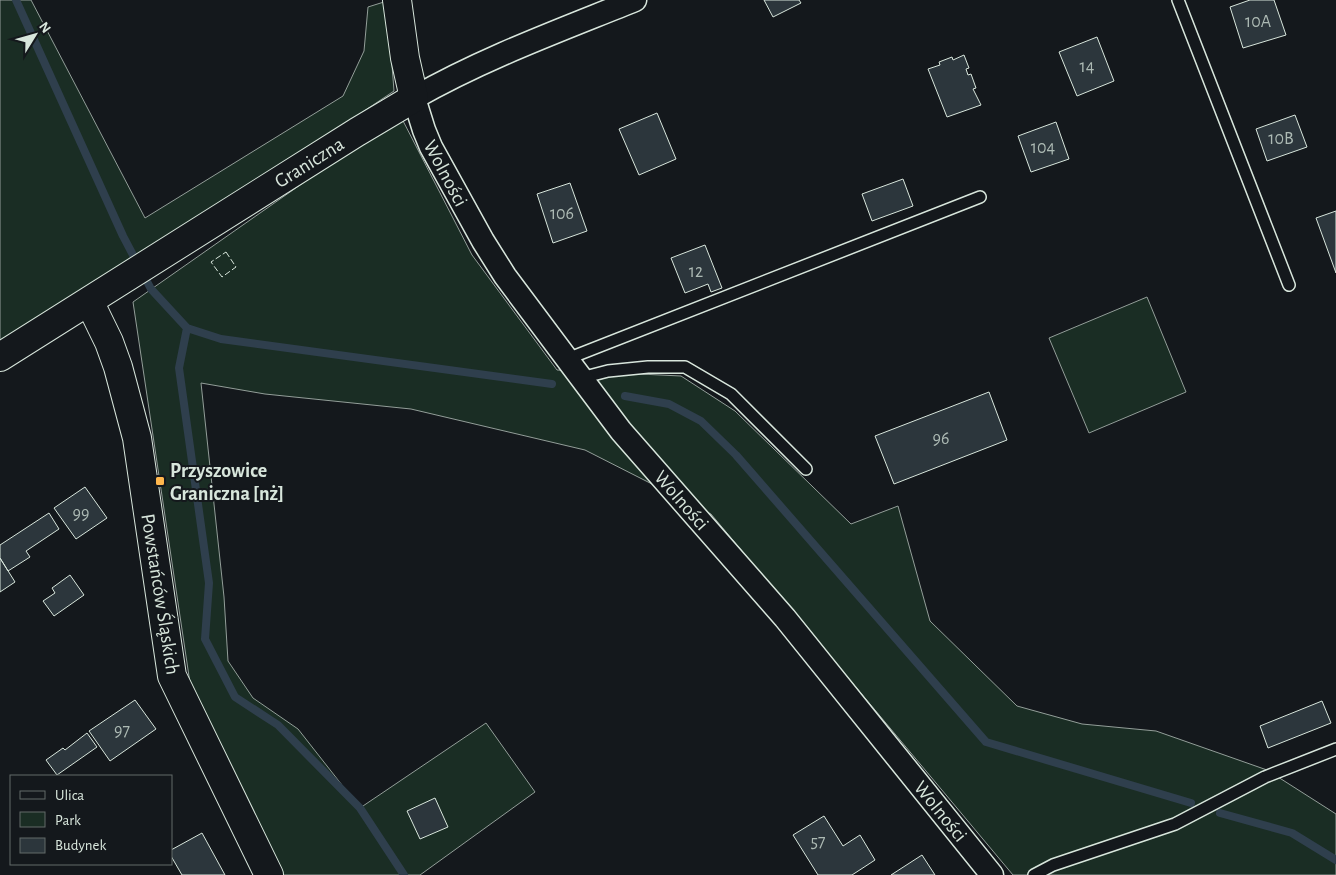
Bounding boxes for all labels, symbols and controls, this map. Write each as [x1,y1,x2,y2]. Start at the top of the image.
north arrow [10,10,60,60]
house number: 10A [1245,13,1272,31]
text: N [36,20,53,36]
house number: 14 [1080,58,1095,76]
house number: 10B [1268,130,1294,148]
street label: Graniczna [271,134,348,192]
street label: Wolności [419,137,471,210]
house number: 104 [1031,139,1056,157]
house number: 106 [550,205,574,223]
house number: 12 [689,263,703,281]
house number: 96 [933,430,949,448]
place label: Przyszowice Graniczna [nż] [170,461,284,504]
street label: Wolności [650,467,712,534]
marker: Przyszowice Graniczna [nż] [154,475,166,487]
house number: 99 [73,505,89,523]
street label: Powstańców Śląskich [137,512,184,676]
house number: 97 [114,722,130,740]
legend [10,775,172,865]
street label: Wolności [910,777,971,846]
text: Ulica [55,788,84,803]
text: Park [55,813,81,828]
house number: 57 [810,833,826,851]
text: Budynek [55,838,107,853]

